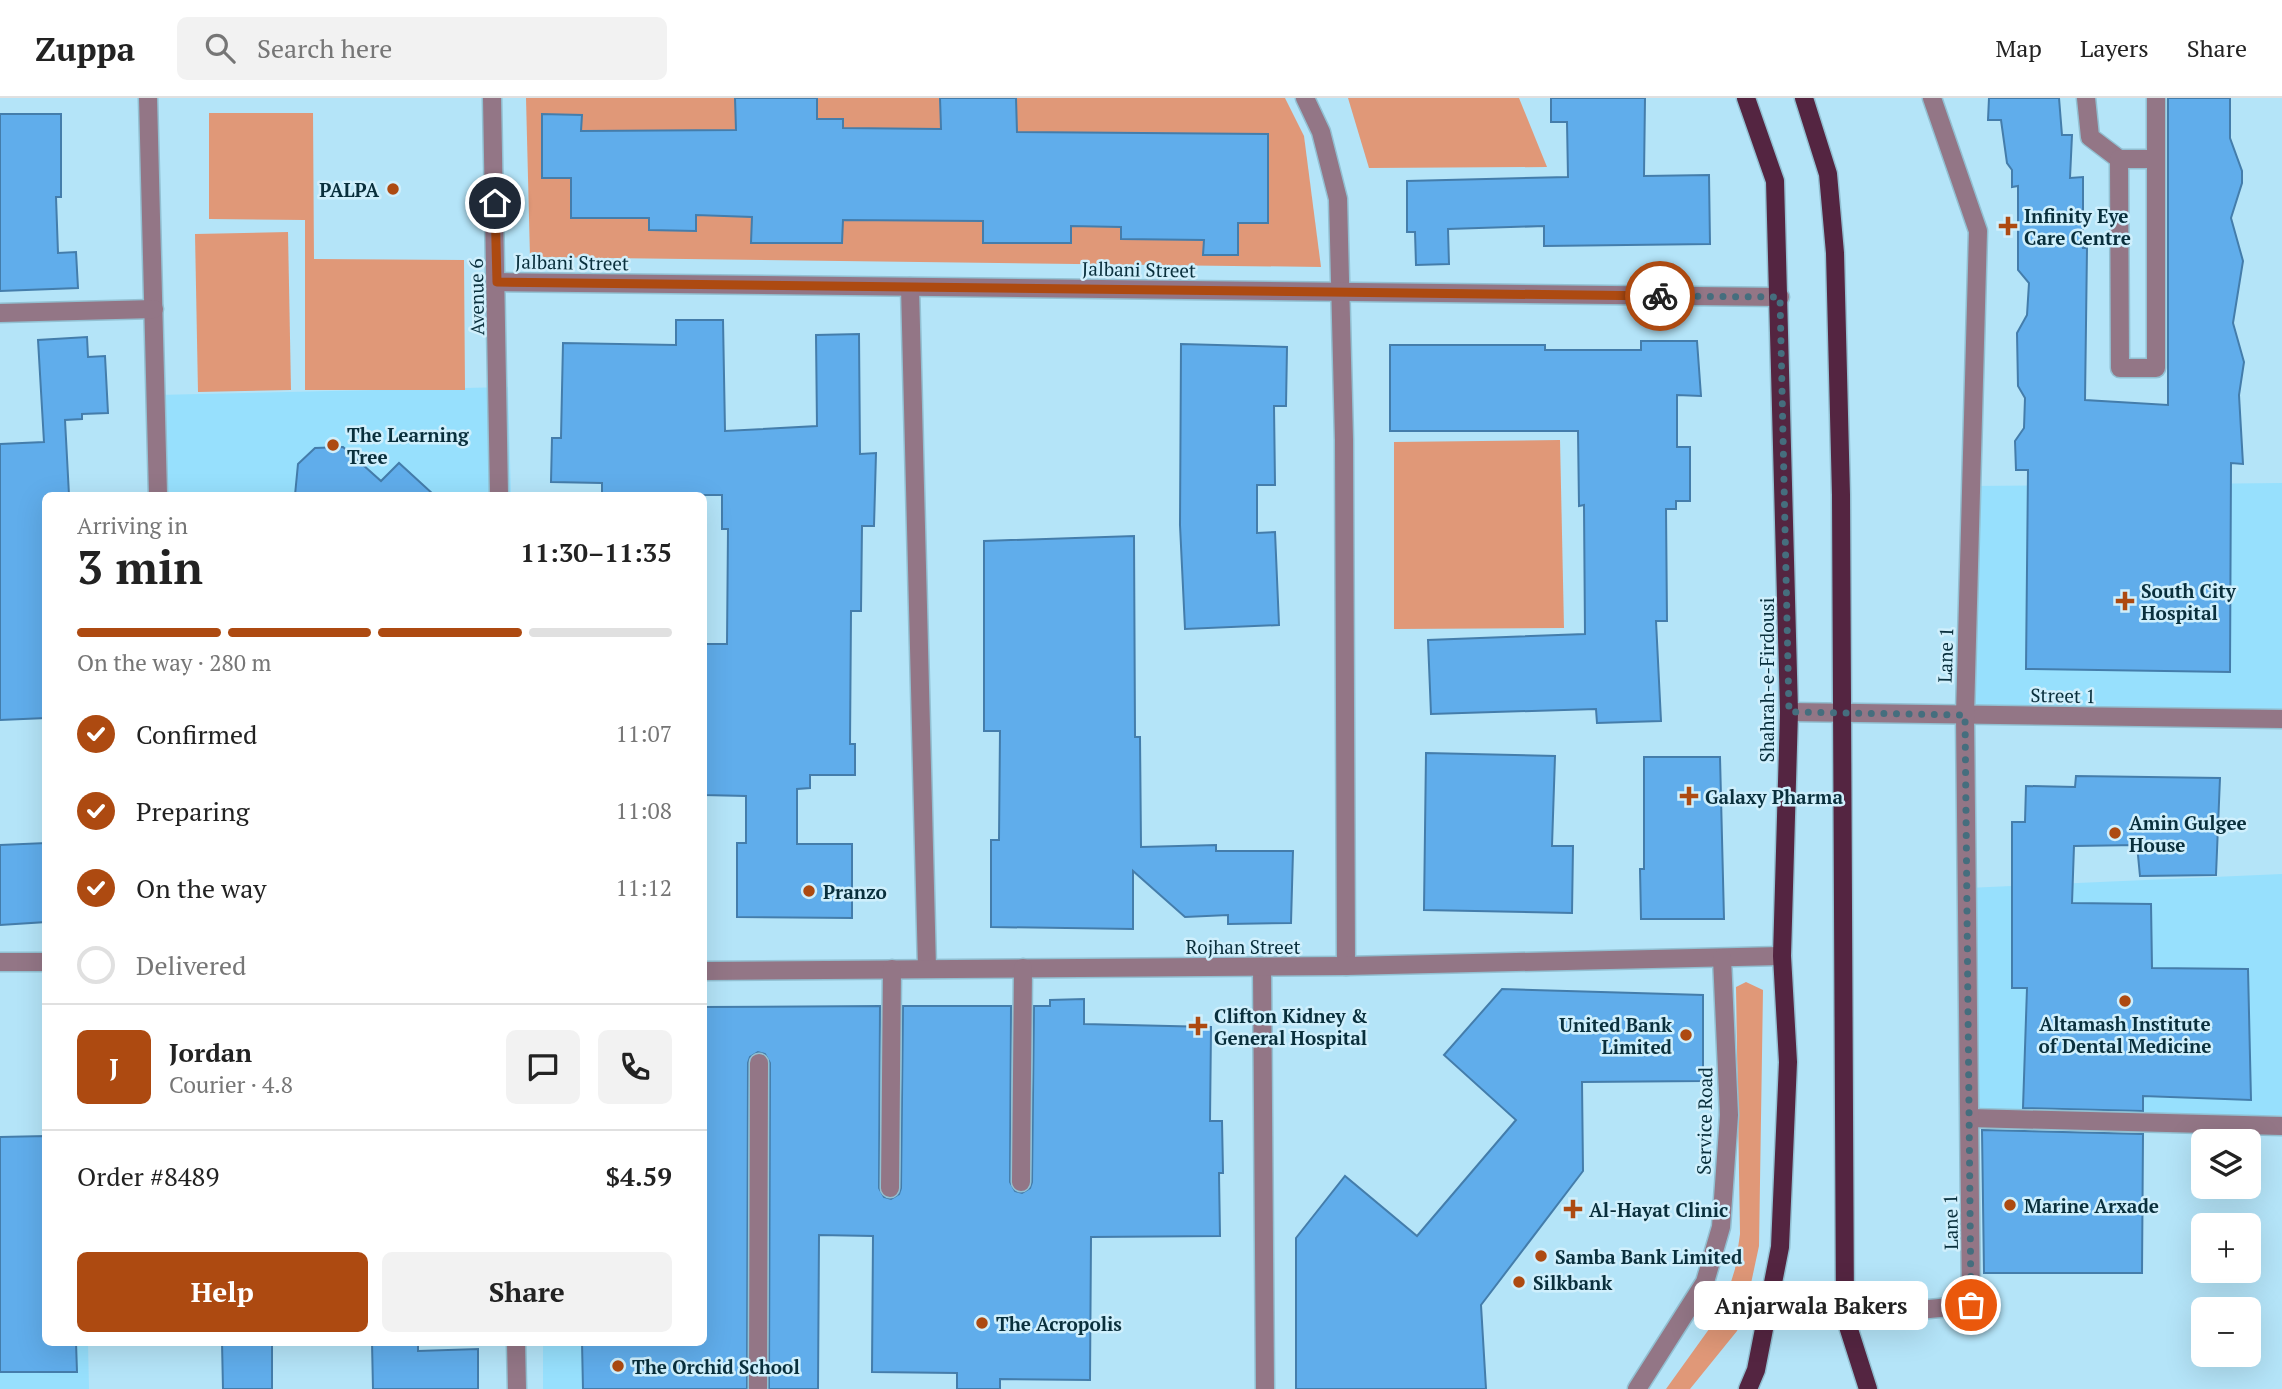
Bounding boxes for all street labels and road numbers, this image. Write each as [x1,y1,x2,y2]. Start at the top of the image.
street label: Jalbani Street [515,249,629,275]
street label: Jalbani Street [1082,256,1196,282]
street label: Avenue 6 [463,258,489,336]
street label: Shahrah-e-Firdousi [1754,597,1779,763]
street label: Lane 1 [1932,627,1958,683]
street label: Street 1 [2030,682,2096,708]
street label: Rojhan Street [1185,934,1301,959]
street label: Service Road [1691,1066,1717,1175]
street label: Lane 1 [1937,1194,1963,1250]

